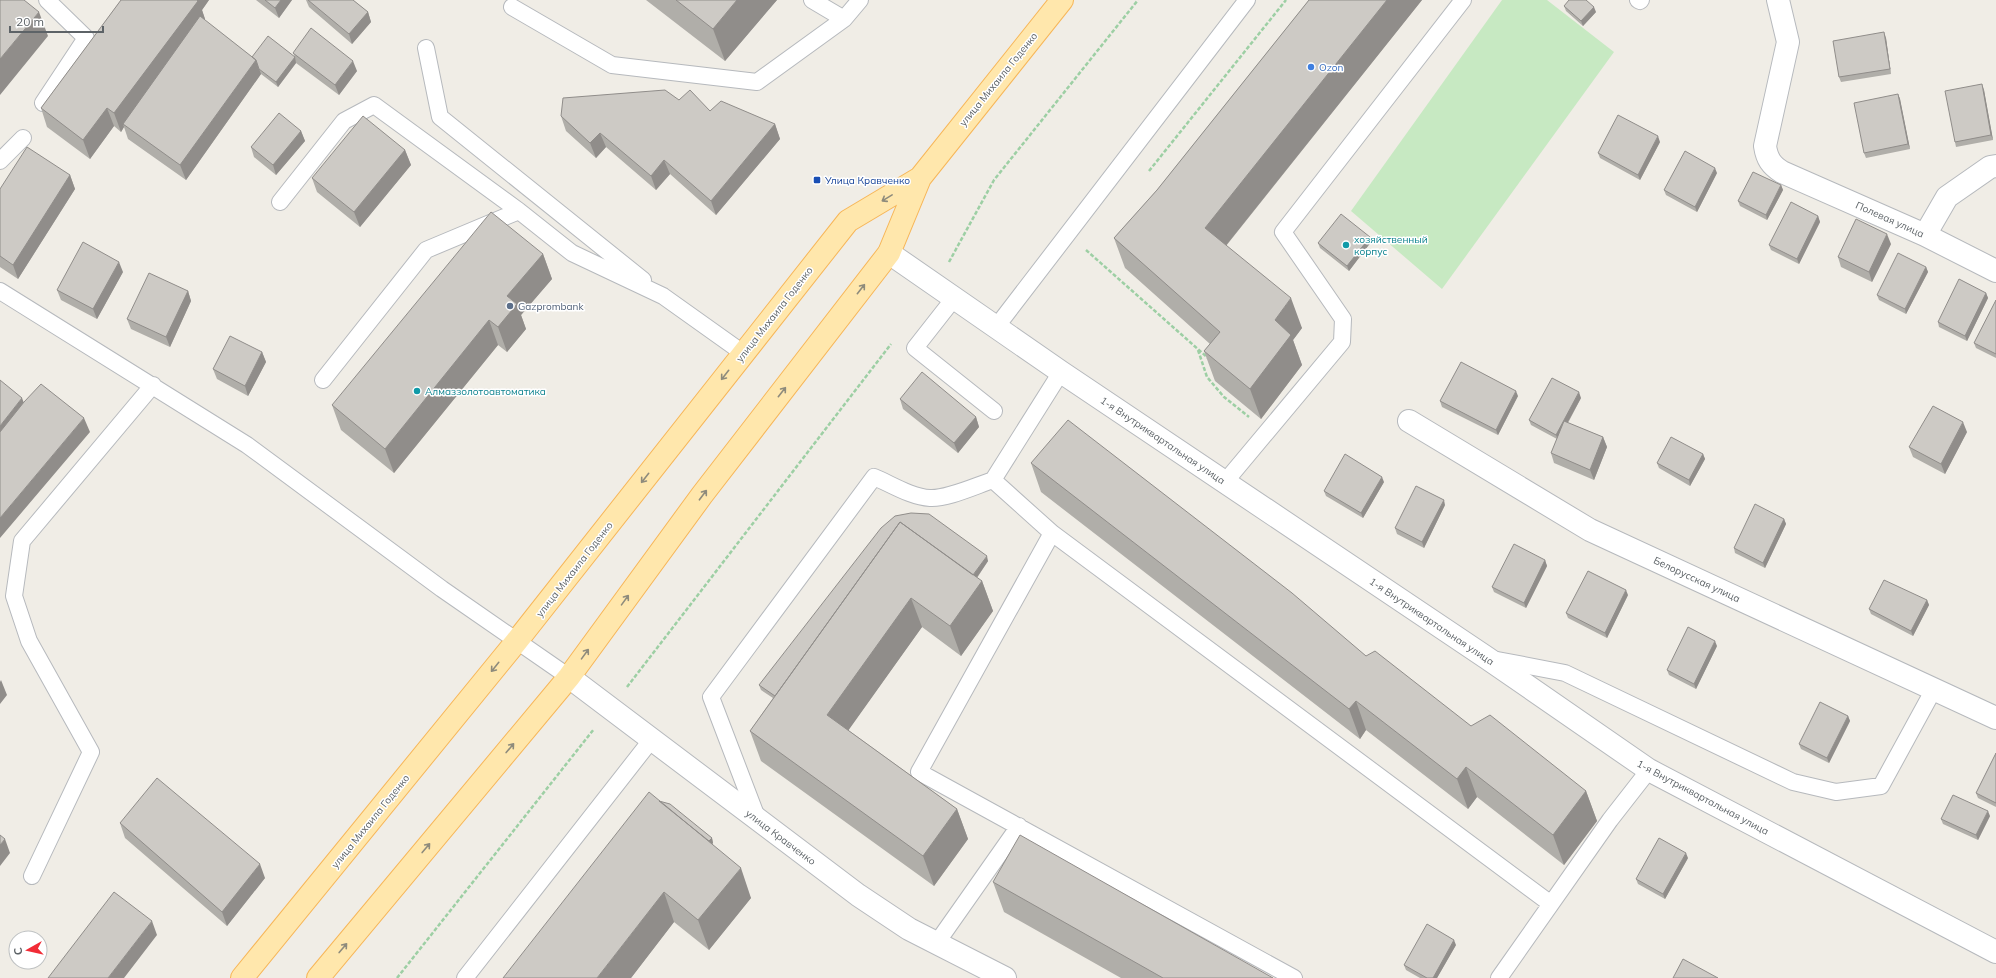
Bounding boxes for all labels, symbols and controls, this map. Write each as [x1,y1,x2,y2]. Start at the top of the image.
scale bar [10,8,103,34]
text: 20 m [16,14,44,29]
street label: улица Михаила Годенко [956,30,1040,129]
place label: Ozon [1319,61,1344,74]
marker: Ozon [1306,62,1316,72]
place label: Улица Кравченко [824,174,910,187]
marker: Улица Кравченко [812,175,822,185]
one-way arrow [881,194,893,202]
street label: Полевая улица [1853,199,1926,240]
place label: хозяйственный корпус [1354,233,1428,258]
marker: хозяйственный корпус [1341,240,1351,250]
street label: улица Михаила Годенко [733,264,816,365]
one-way arrow [857,284,866,295]
place label: Gazprombank [518,300,584,313]
marker: Gazprombank [505,301,515,311]
one-way arrow [721,370,730,381]
place label: Алмаззолотоавтоматика [425,385,546,398]
marker: Алмаззолотоавтоматика [412,386,422,396]
one-way arrow [778,387,786,398]
street label: 1-я Внутриквартальная улица [1098,394,1228,487]
one-way arrow [641,472,649,483]
one-way arrow [698,489,707,500]
street label: улица Михаила Годенко [533,519,616,620]
street label: Белорусская улица [1651,554,1742,605]
street label: 1-я Внутриквартальная улица [1367,575,1497,668]
one-way arrow [621,594,630,605]
one-way arrow [581,649,590,660]
one-way arrow [491,662,500,673]
one-way arrow [505,743,514,753]
street label: 1-я Внутриквартальная улица [1635,757,1771,838]
street label: улица Михаила Годенко [328,772,412,871]
street label: улица Кравченко [743,807,818,868]
one-way arrow [422,843,431,853]
north arrow [8,930,48,970]
one-way arrow [339,943,348,953]
text: С [11,946,26,956]

